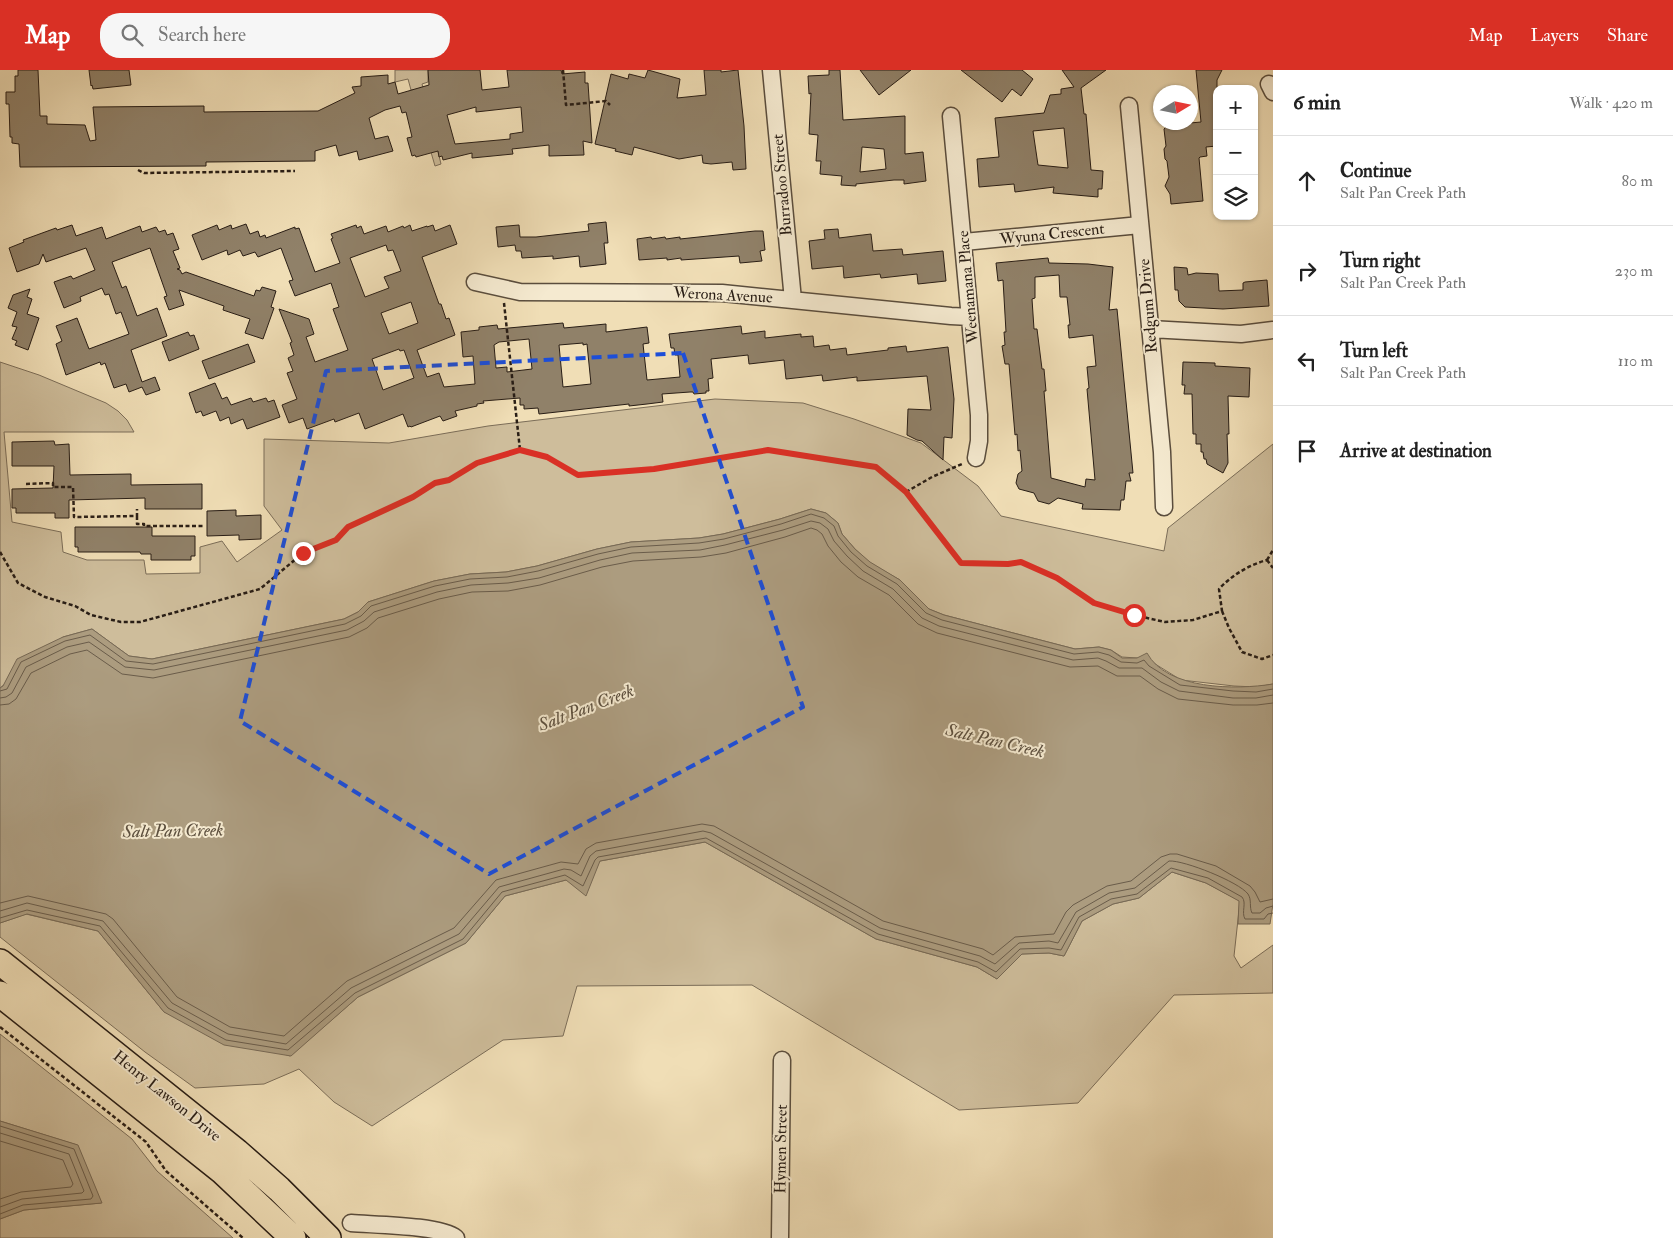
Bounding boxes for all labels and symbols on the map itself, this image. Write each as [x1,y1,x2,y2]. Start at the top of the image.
north arrow [1153,85,1198,130]
street label: Burradoo Street [768,133,796,237]
street label: Wyuna Crescent [998,219,1105,250]
street label: Weenamana Place [953,229,983,345]
street label: Redgum Drive [1134,258,1162,354]
street label: Werona Avenue [672,282,774,308]
route end [292,542,315,565]
route start [1123,604,1146,627]
water label: Salt Pan Creek [534,679,637,737]
water label: Salt Pan Creek [942,718,1047,764]
water label: Salt Pan Creek [122,819,223,843]
street label: Henry Lawson Drive [109,1046,225,1146]
street label: Hymen Street [770,1104,792,1194]

